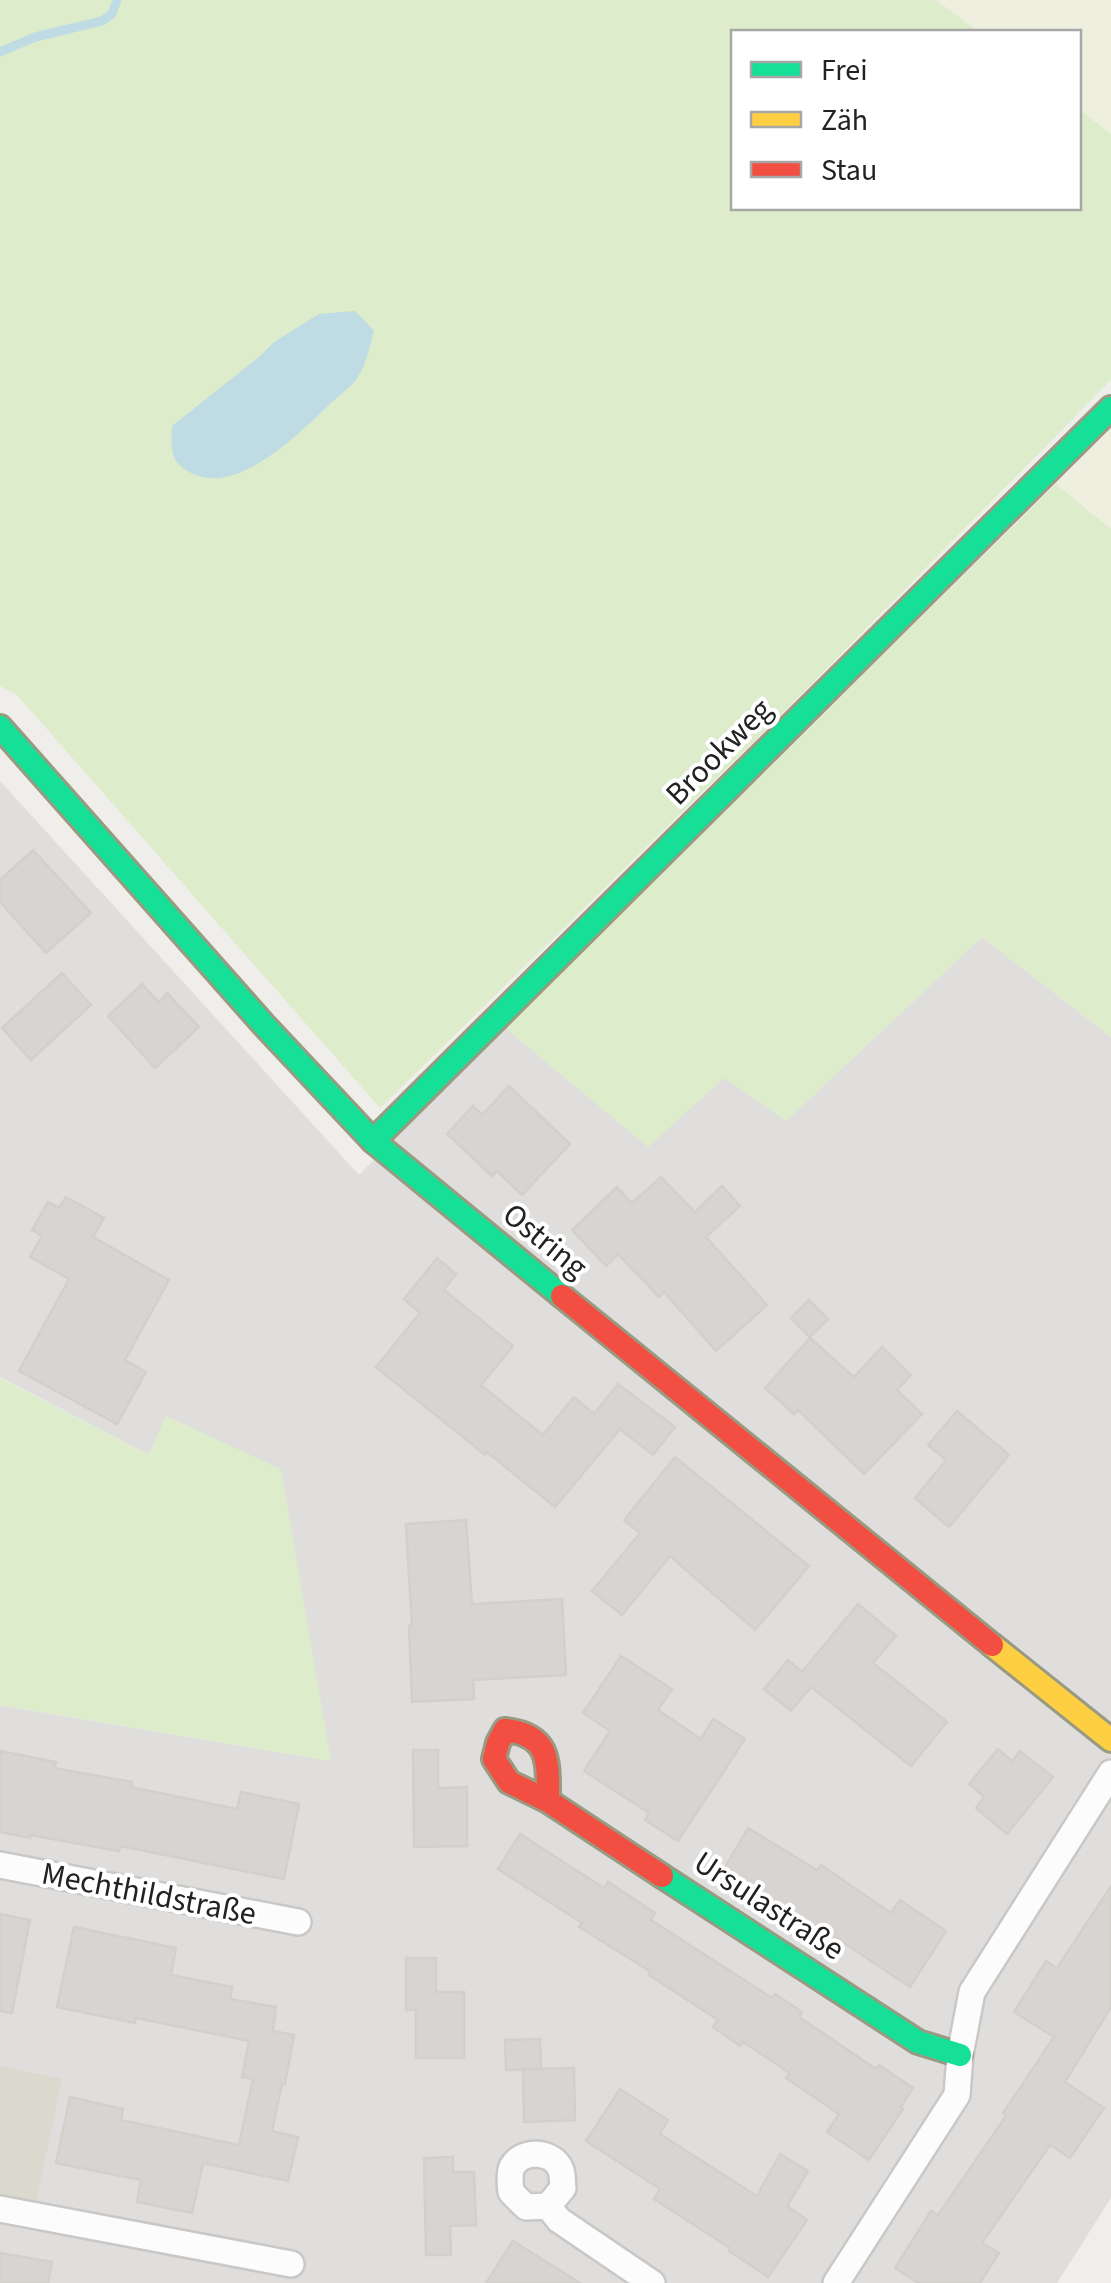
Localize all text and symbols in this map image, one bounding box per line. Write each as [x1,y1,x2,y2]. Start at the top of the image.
legend [731,30,1081,210]
text: Frei [821,49,868,92]
text: Zäh [821,99,868,142]
text: Stau [821,149,877,192]
street label: Brookweg [655,688,783,816]
street label: Ostring [493,1192,597,1290]
street label: Ursulastraße [685,1840,853,1972]
street label: Mechthildstraße [38,1851,260,1937]

